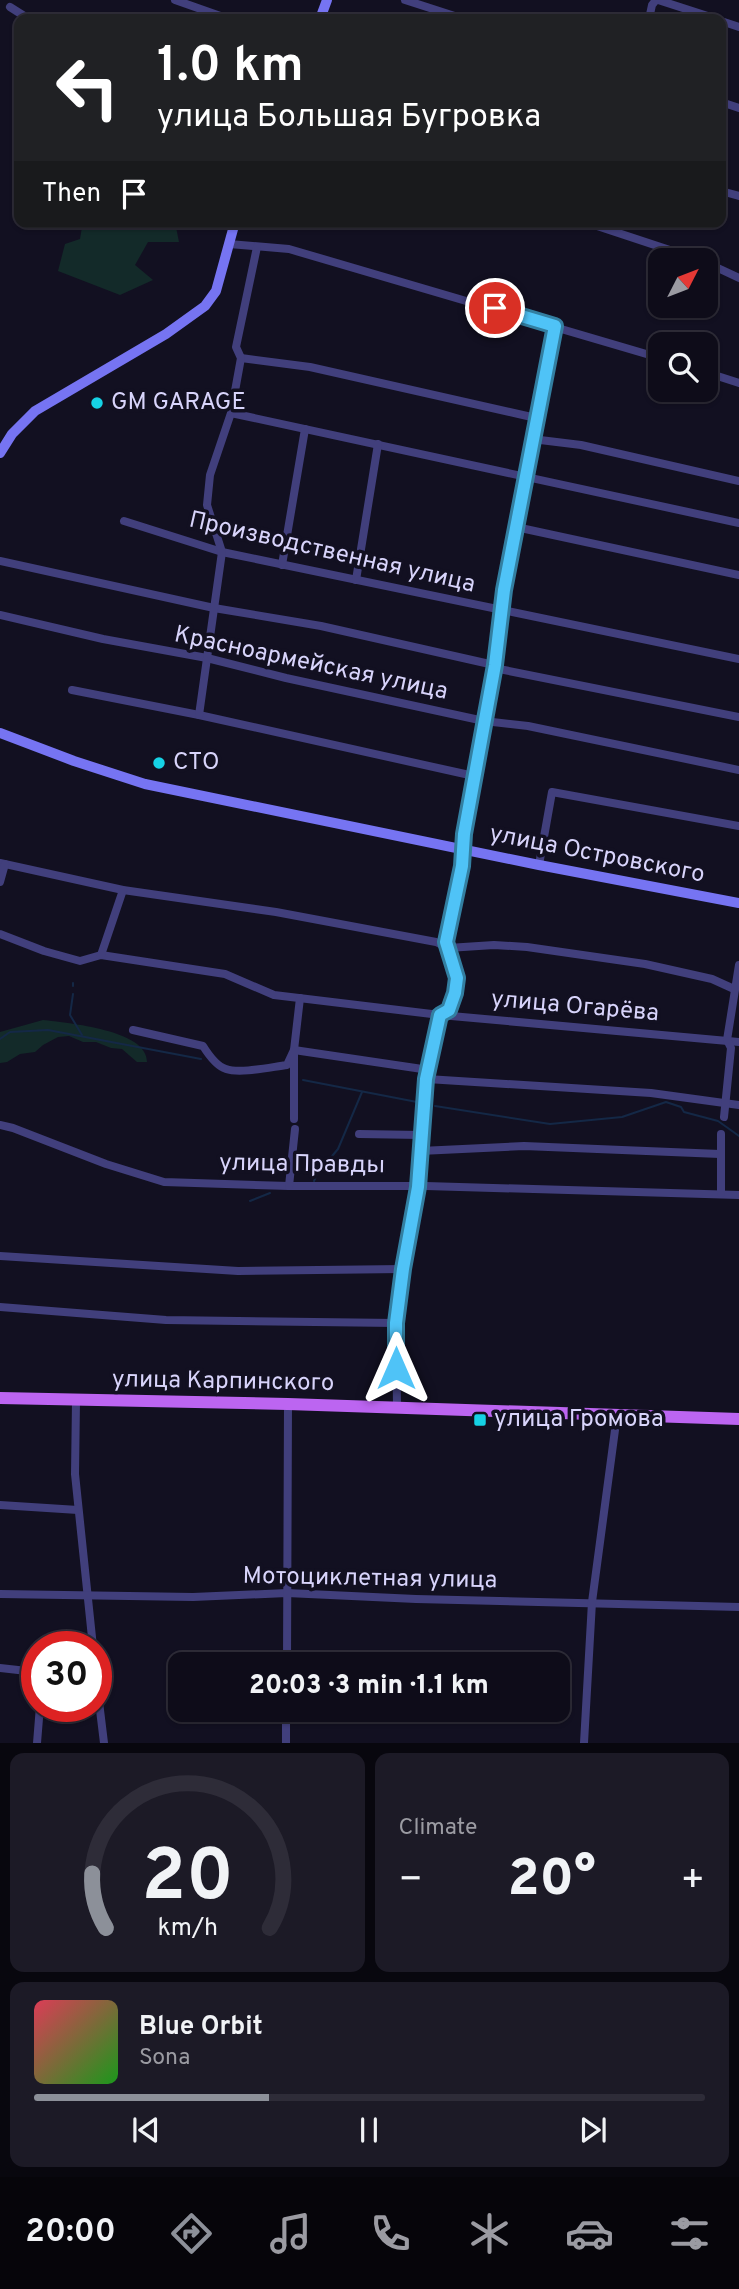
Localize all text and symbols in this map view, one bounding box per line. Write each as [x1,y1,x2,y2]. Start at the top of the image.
text: 1.0 km [157,37,304,99]
icon: left [42,42,133,133]
text: улица Большая Бугровка [157,98,541,138]
icon: arrive [115,175,153,213]
text: Then [42,178,101,211]
north arrow [648,248,718,318]
map controls [648,248,718,402]
pin [465,278,525,338]
icon: arrive [476,289,514,327]
button: search [648,332,718,402]
place label: GM GARAGE [111,388,246,418]
marker: GM GARAGE [89,395,105,411]
street label: Производственная улица [186,505,478,601]
street label: Красноармейская улица [171,620,451,708]
place label: СТО [173,748,220,778]
marker: СТО [151,755,167,771]
street label: улица Островского [487,819,707,891]
street label: улица Огарёва [490,985,660,1029]
street label: улица Правды [219,1149,385,1181]
position arrow [359,1331,433,1405]
street label: улица Карпинского [112,1365,334,1399]
place label: улица Громова [494,1405,664,1435]
marker: улица Громова [472,1412,488,1428]
street label: Мотоциклетная улица [242,1562,498,1596]
speed limit sign: 30 [21,1631,112,1722]
text: 20:03 · 3 min · 1.1 km [249,1670,489,1703]
text: Climate [399,1814,477,1843]
text: 20 [141,1835,233,1927]
text: 20° [508,1848,596,1914]
text: − [399,1857,423,1906]
text: + [680,1857,705,1906]
text: km/h [157,1913,218,1945]
text: Blue Orbit [139,2011,263,2044]
text: Sona [139,2044,190,2073]
icon: previous [127,2111,165,2149]
icon: pause [350,2111,388,2149]
icon: next [574,2111,612,2149]
icon: directions [167,2209,216,2258]
icon: music [266,2209,315,2258]
icon: phone [366,2209,415,2258]
icon: climate [465,2209,514,2258]
icon: car [565,2209,614,2258]
icon: filters [665,2209,714,2258]
text: 20:00 [25,2213,116,2253]

